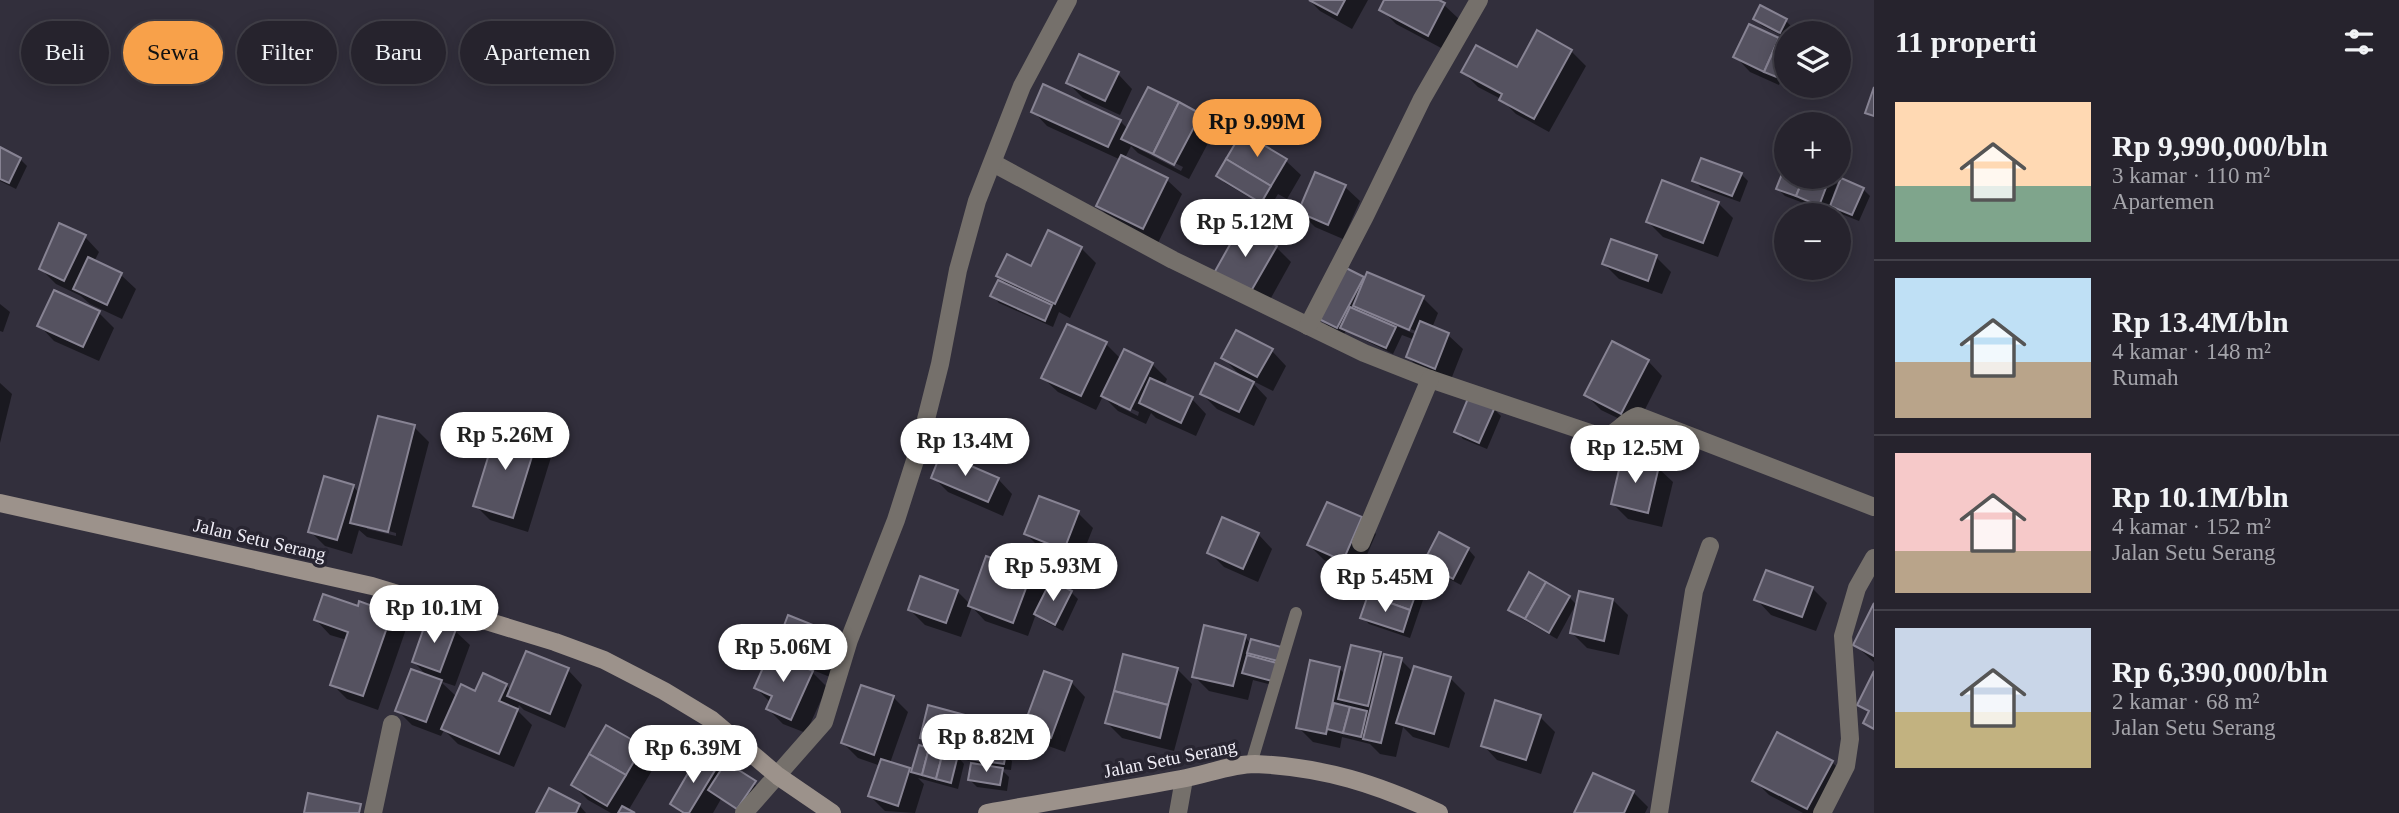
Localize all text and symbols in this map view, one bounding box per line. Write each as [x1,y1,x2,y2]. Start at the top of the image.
chip: Beli [21,21,109,84]
chip: Sewa [123,21,223,84]
chip: Filter [237,21,337,84]
chip: Baru [351,21,446,84]
chip: Apartemen [460,21,614,84]
map controls [1774,21,1851,280]
button: layers [1774,21,1851,98]
icon: filters [2340,23,2378,61]
text: 11 properti [1895,25,2037,58]
pin: Rp 9.99M [1185,100,1329,159]
text: Rp 9.99M [1208,109,1306,134]
button: + [1774,112,1851,189]
text: Rp 9,990,000/bln [2112,129,2328,162]
icon: home [1951,130,2035,214]
text: 3 kamar · 110 m² [2112,163,2270,188]
text: Apartemen [2112,189,2214,214]
pin: Rp 5.12M [1173,200,1317,259]
button: − [1774,203,1851,280]
text: Rp 5.12M [1196,209,1294,234]
text: Rp 13.4M/bln [2112,305,2289,338]
icon: home [1951,306,2035,390]
text: 4 kamar · 148 m² [2112,339,2271,364]
text: Rumah [2112,365,2178,390]
pin: Rp 5.26M [433,412,577,472]
pin: Rp 13.4M [893,419,1037,478]
text: Rp 5.26M [456,422,554,447]
pin: Rp 12.5M [1563,426,1707,485]
text: Rp 13.4M [916,428,1014,453]
text: Rp 12.5M [1586,435,1684,460]
text: Rp 10.1M/bln [2112,480,2289,513]
icon: home [1951,481,2035,565]
street label: Jalan Setu Serang [192,514,329,565]
text: 4 kamar · 152 m² [2112,514,2271,539]
text: Jalan Setu Serang [2112,540,2276,565]
pin: Rp 5.93M [981,544,1125,603]
text: Rp 5.93M [1004,553,1102,578]
pin: Rp 5.45M [1313,554,1457,614]
text: Rp 5.45M [1336,564,1434,589]
pin: Rp 10.1M [362,586,506,645]
text: Rp 10.1M [385,595,483,620]
pin: Rp 5.06M [711,624,855,684]
text: Rp 5.06M [734,634,832,659]
text: Rp 6,390,000/bln [2112,655,2328,688]
icon: home [1951,656,2035,740]
text: 2 kamar · 68 m² [2112,689,2259,714]
pin: Rp 8.82M [914,714,1058,774]
text: Jalan Setu Serang [2112,715,2276,740]
text: Rp 8.82M [937,724,1035,749]
pin: Rp 6.39M [621,726,765,785]
text: Rp 6.39M [644,735,742,760]
street label: Jalan Setu Serang [1102,735,1239,782]

